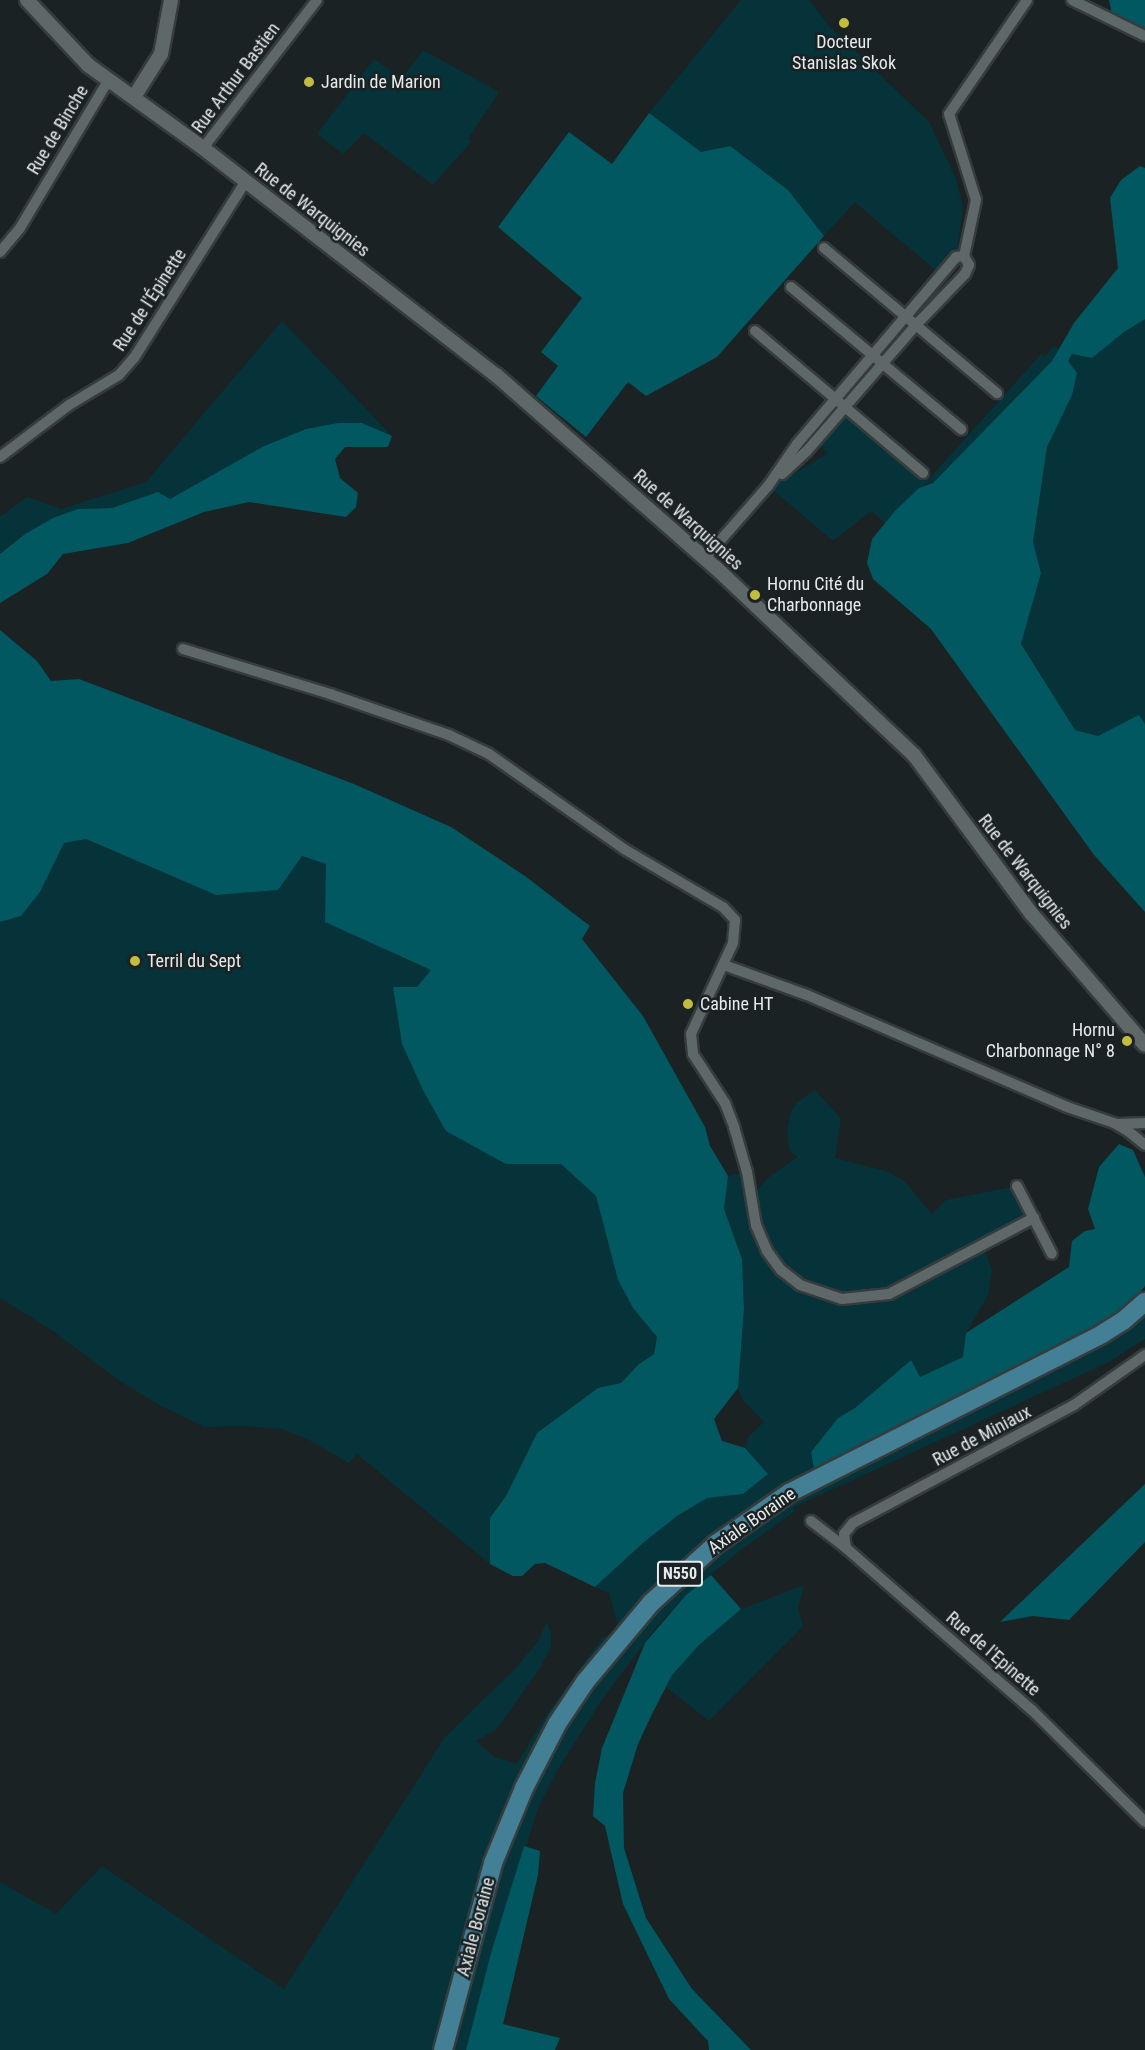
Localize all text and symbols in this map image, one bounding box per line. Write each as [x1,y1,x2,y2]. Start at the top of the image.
marker: Docteur Stanislas Skok [837,16,851,30]
street label: Rue Arthur Bastien [187,18,285,138]
place label: Docteur Stanislas Skok [792,32,896,74]
place label: Jardin de Marion [321,71,441,93]
marker: Jardin de Marion [302,75,316,89]
street label: Rue de Binche [23,81,93,179]
street label: Rue de Warquignies [250,158,374,262]
street label: Rue de l'Épinette [109,245,191,355]
street label: Rue de Warquignies [629,465,747,575]
place label: Hornu Cité du Charbonnage [767,574,864,616]
marker: Hornu Cité du Charbonnage [748,588,762,602]
street label: Rue de Warquignies [973,810,1077,934]
place label: Terril du Sept [147,950,241,972]
marker: Terril du Sept [128,954,142,968]
place label: Cabine HT [700,993,773,1015]
marker: Cabine HT [681,997,695,1011]
place label: Hornu Charbonnage N° 8 [986,1020,1115,1062]
marker: Hornu Charbonnage N° 8 [1120,1034,1134,1048]
street label: Rue de Miniaux [929,1401,1035,1471]
street label: Axiale Boraine [704,1483,800,1559]
road number: N550 [656,1561,704,1587]
street label: Rue de l'Epinette [941,1607,1045,1701]
street label: Axiale Boraine [452,1875,500,1979]

